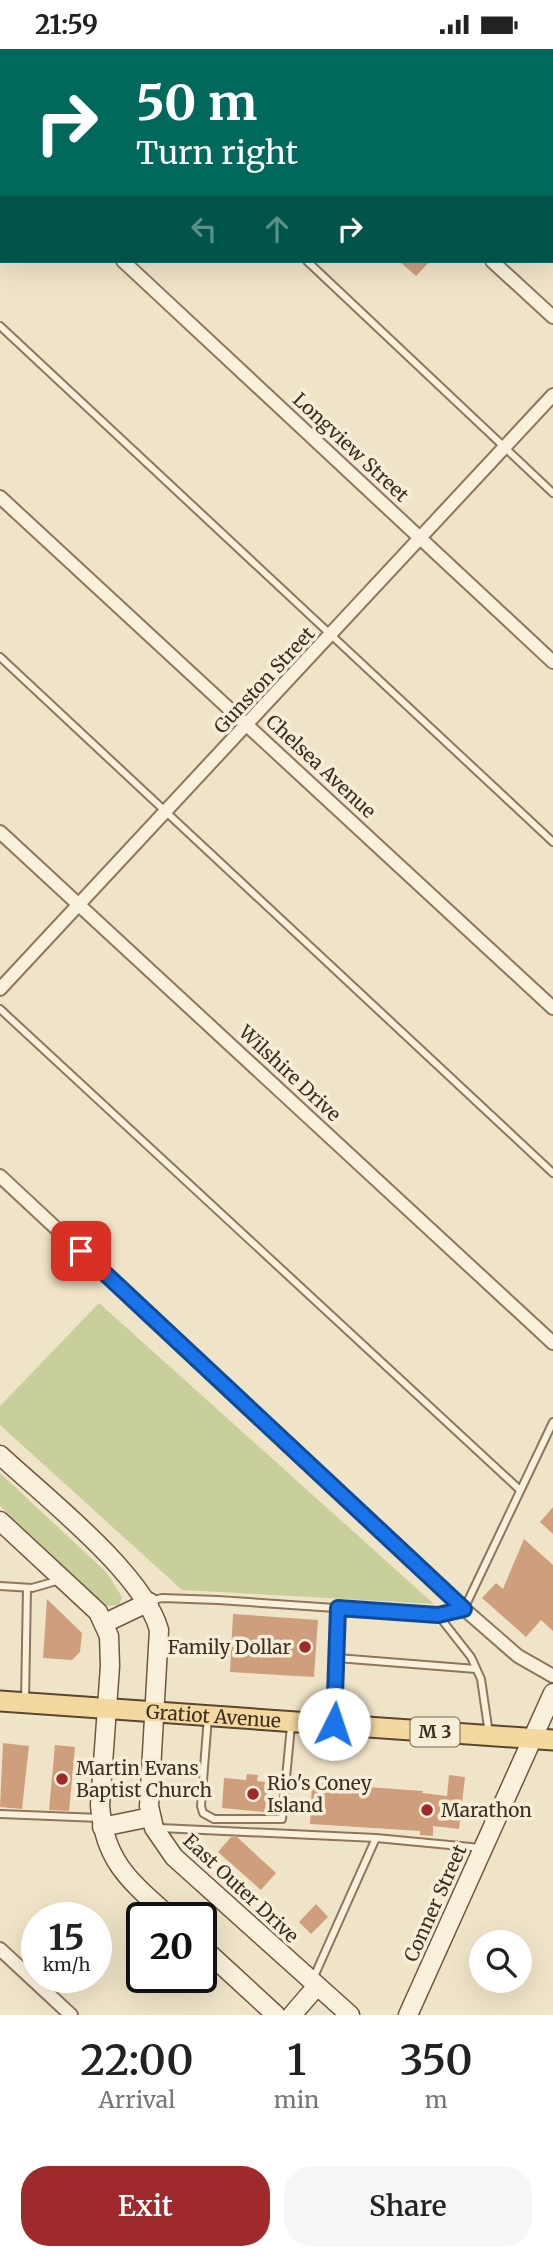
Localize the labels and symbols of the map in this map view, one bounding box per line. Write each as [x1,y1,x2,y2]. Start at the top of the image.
street label: Longview Street [288,387,414,507]
street label: Gunston Street [208,621,320,738]
street label: Chelsea Avenue [261,709,381,823]
street label: Wilshire Drive [233,1019,346,1126]
pin [51,1221,111,1281]
place label: Family Dollar [168,1635,291,1659]
marker: Family Dollar [297,1639,313,1655]
position arrow [297,1687,371,1761]
street label: Gratiot Avenue [145,1699,282,1733]
road number: M 3 [410,1717,460,1747]
place label: Martin Evans Baptist Church [76,1756,212,1802]
marker: Martin Evans Baptist Church [54,1771,70,1787]
place label: Rio's Coney Island [267,1771,372,1817]
marker: Rio's Coney Island [245,1786,261,1802]
place label: Marathon [441,1798,532,1822]
marker: Marathon [419,1802,435,1818]
street label: East Outer Drive [178,1828,304,1948]
street label: Conner Street [398,1840,472,1965]
speed limit sign: 20 [126,1902,217,1993]

